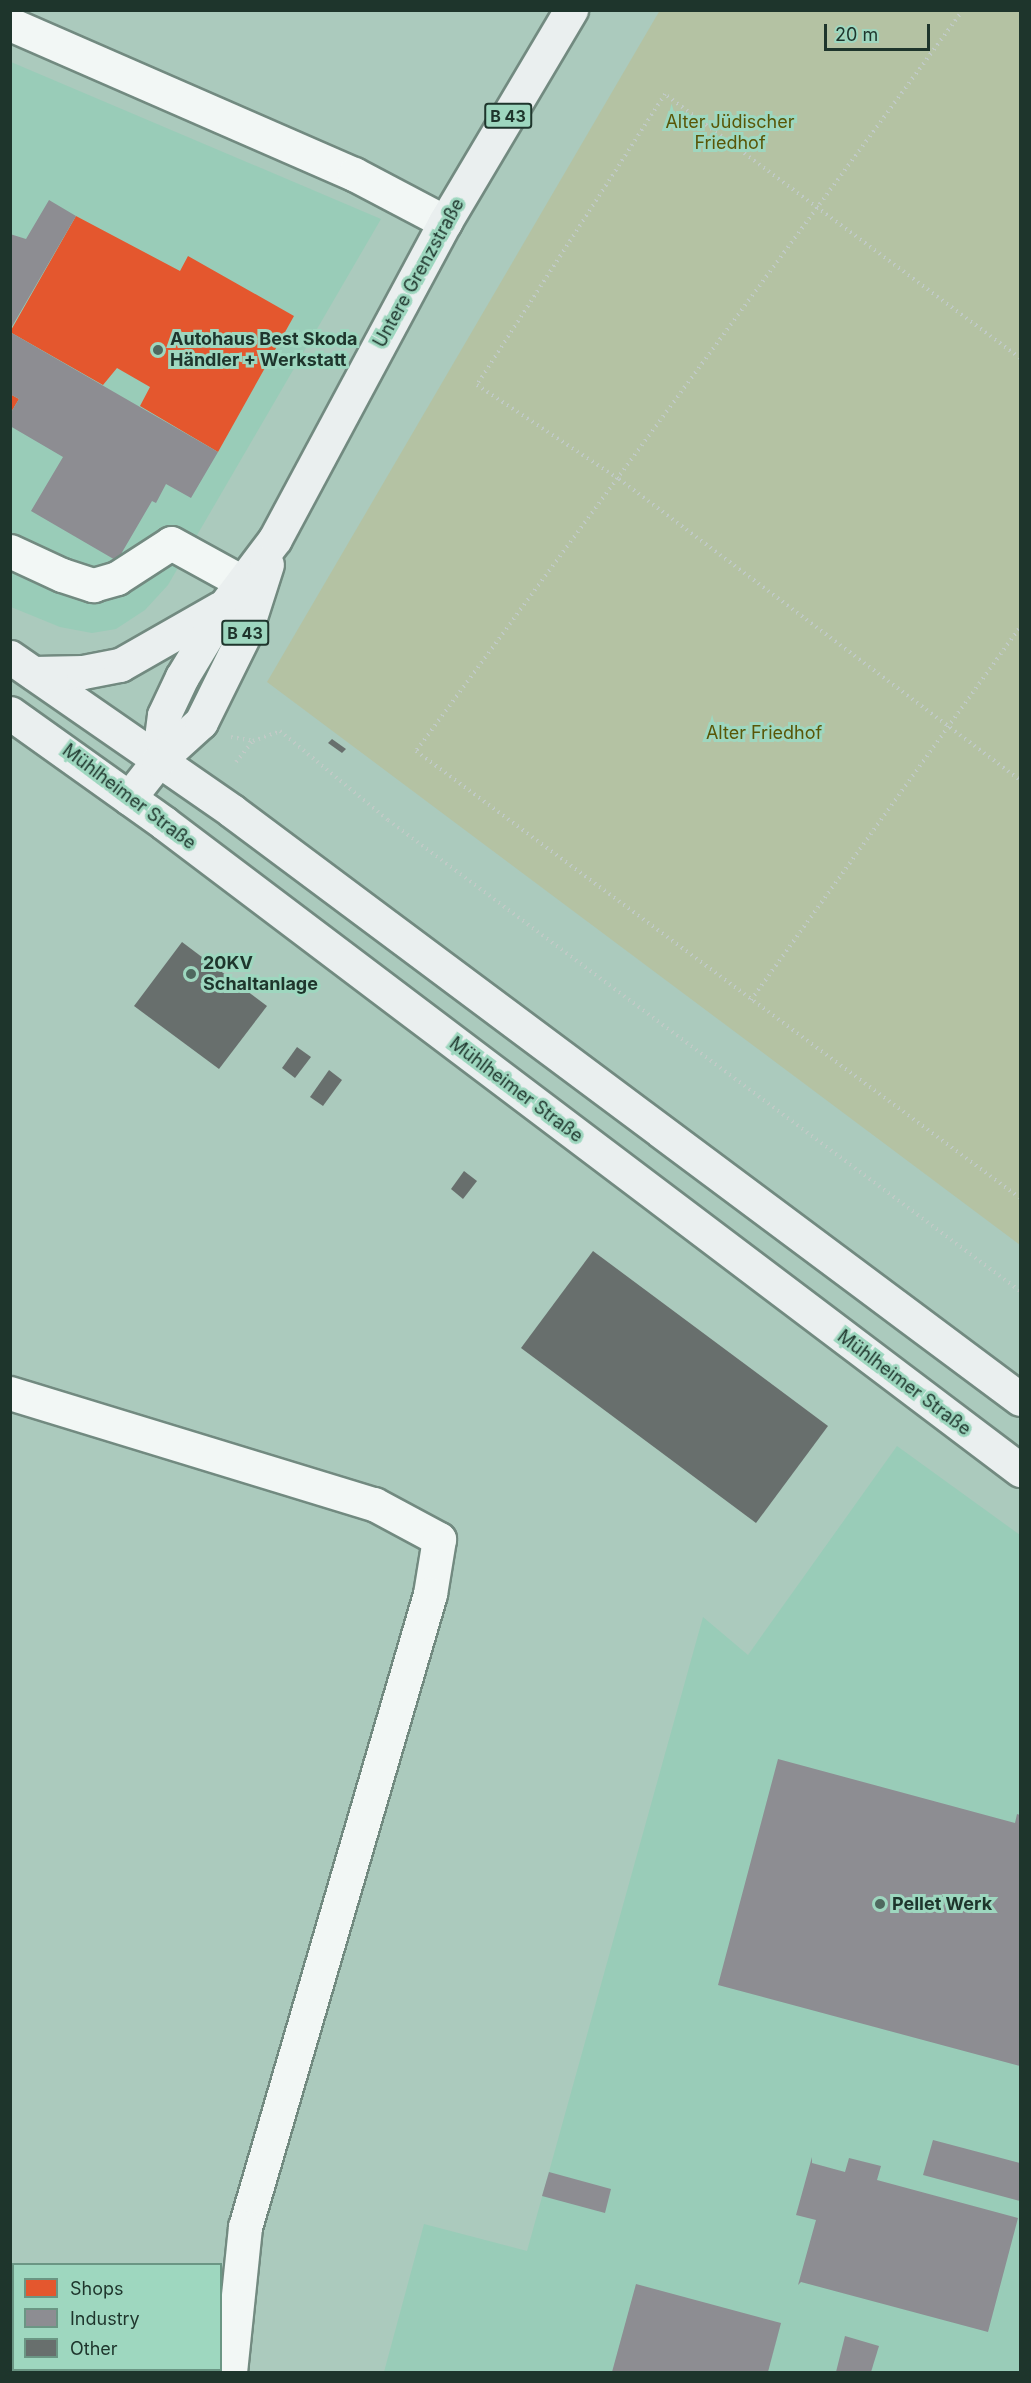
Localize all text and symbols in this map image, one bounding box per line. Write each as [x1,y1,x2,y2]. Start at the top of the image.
scale bar [827,12,934,50]
text: 20 m [835,24,878,45]
road number: B 43 [484,103,532,129]
park label: Alter Jüdischer Friedhof [665,112,795,154]
street label: Untere Grenzstraße [369,195,469,351]
place label: Autohaus Best Skoda Händler + Werkstatt [170,329,358,372]
marker: Autohaus Best Skoda Händler + Werkstatt [151,343,165,357]
road number: B 43 [221,620,269,646]
park label: Alter Friedhof [706,722,822,744]
street label: Mühlheimer Straße [58,740,200,854]
place label: 20KV Schaltanlage [203,953,318,996]
marker: 20KV Schaltanlage [184,967,198,981]
street label: Mühlheimer Straße [445,1033,587,1147]
street label: Mühlheimer Straße [833,1326,975,1440]
place label: Pellet Werk [892,1893,992,1915]
marker: Pellet Werk [873,1897,887,1911]
legend [12,2263,222,2371]
text: Shops [70,2278,124,2299]
text: Industry [70,2308,140,2329]
text: Other [70,2338,118,2359]

